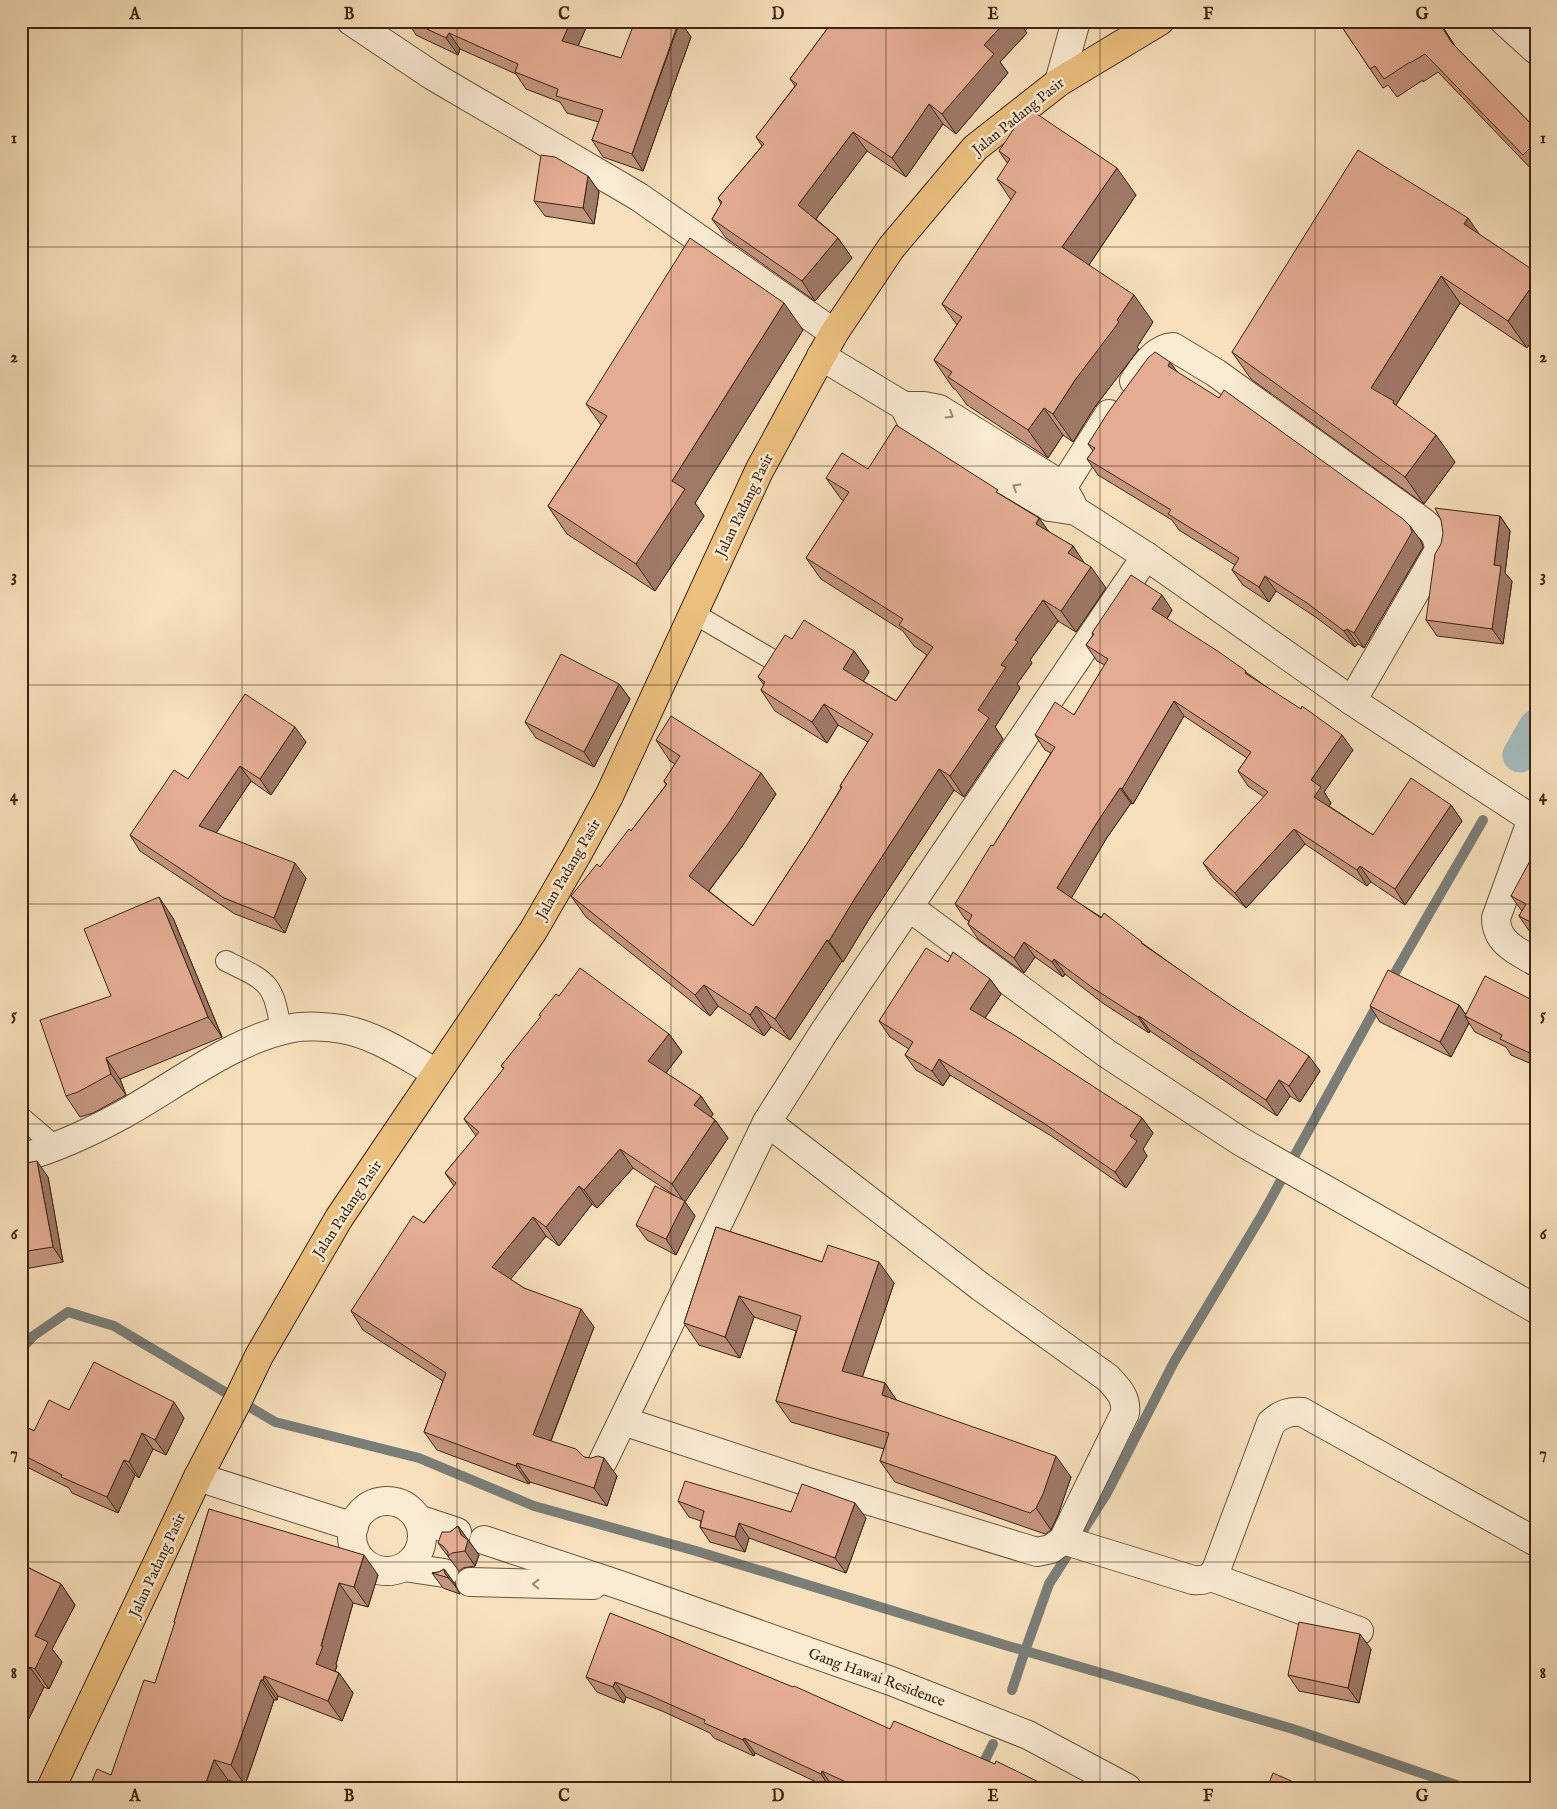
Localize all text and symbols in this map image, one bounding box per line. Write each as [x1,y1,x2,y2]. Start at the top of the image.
text: A [129,5,142,25]
text: B [344,5,355,25]
text: C [558,5,570,25]
text: D [772,5,785,25]
text: E [987,5,999,25]
text: F [1203,5,1214,25]
text: G [1416,5,1429,25]
street label: Jalan Padang Pasir [967,73,1069,161]
text: 1 [11,129,17,149]
text: 1 [1540,129,1546,149]
text: 2 [10,348,18,368]
text: 2 [1539,348,1547,368]
one-way arrow [945,409,954,419]
street label: Jalan Padang Pasir [710,450,778,562]
one-way arrow [1013,484,1022,494]
text: 3 [11,567,17,587]
text: 3 [1540,567,1546,587]
text: 4 [10,787,19,807]
text: 4 [1539,787,1548,807]
street label: Jalan Padang Pasir [531,815,605,925]
text: 5 [11,1006,17,1026]
text: 5 [1540,1006,1546,1026]
street label: Jalan Padang Pasir [308,1156,386,1263]
text: 6 [11,1225,19,1245]
text: 6 [1540,1225,1548,1245]
text: 7 [10,1444,18,1464]
text: 7 [1539,1444,1547,1464]
street label: Jalan Padang Pasir [124,1510,190,1622]
one-way arrow [532,1578,540,1589]
street label: Gang Hawai Residence [806,1644,948,1711]
text: 8 [11,1664,17,1684]
text: 8 [1540,1664,1546,1684]
text: A [129,1787,142,1807]
text: B [344,1787,355,1807]
text: C [558,1787,570,1807]
text: D [772,1787,785,1807]
text: E [987,1787,999,1807]
text: F [1203,1787,1214,1807]
text: G [1416,1787,1429,1807]

